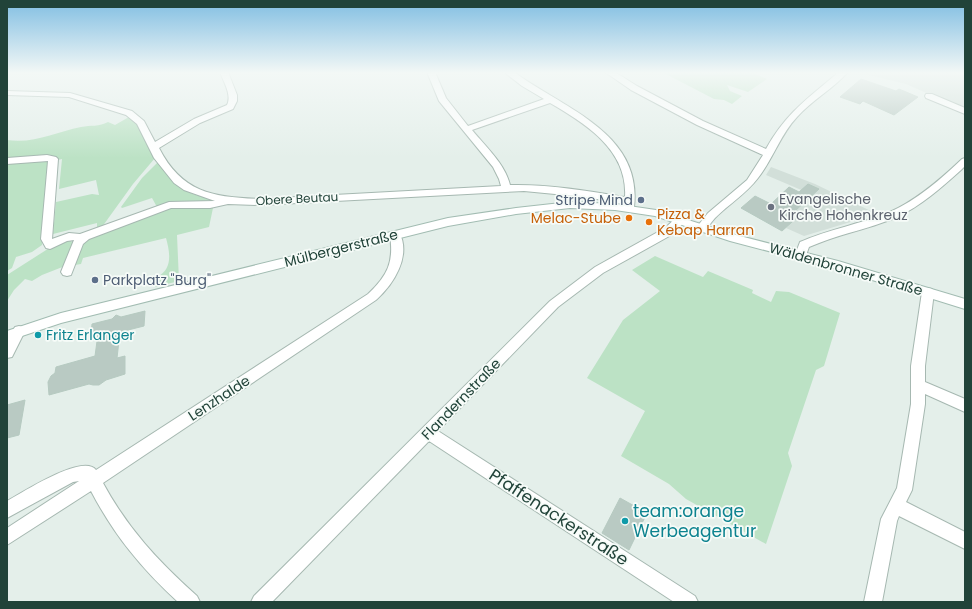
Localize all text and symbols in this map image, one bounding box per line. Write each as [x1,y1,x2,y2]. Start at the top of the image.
street label: Obere Beutau [255,188,339,209]
place label: Evangelische Kirche Hohenkreuz [779,189,908,225]
place label: Stripe Mind [555,190,633,210]
marker: Stripe Mind [636,195,646,205]
marker: Evangelische Kirche Hohenkreuz [766,202,776,212]
place label: Pizza & Kebap Harran [657,204,754,240]
place label: Melac-Stube [531,208,621,228]
marker: Melac-Stube [624,213,634,223]
marker: Pizza & Kebap Harran [644,217,654,227]
street label: Mülbergerstraße [282,224,400,272]
street label: Wäldenbronner Straße [767,237,926,301]
place label: Parkplatz "Burg" [103,270,211,290]
marker: Parkplatz "Burg" [90,275,100,285]
place label: Fritz Erlanger [46,325,135,345]
marker: Fritz Erlanger [33,330,43,340]
street label: Flandernstraße [417,354,505,444]
street label: Lenzhalde [184,370,254,425]
street label: Pfaffenackerstraße [485,463,633,571]
place label: team:orange Werbeagentur [633,499,756,543]
marker: team:orange Werbeagentur [620,516,630,526]

